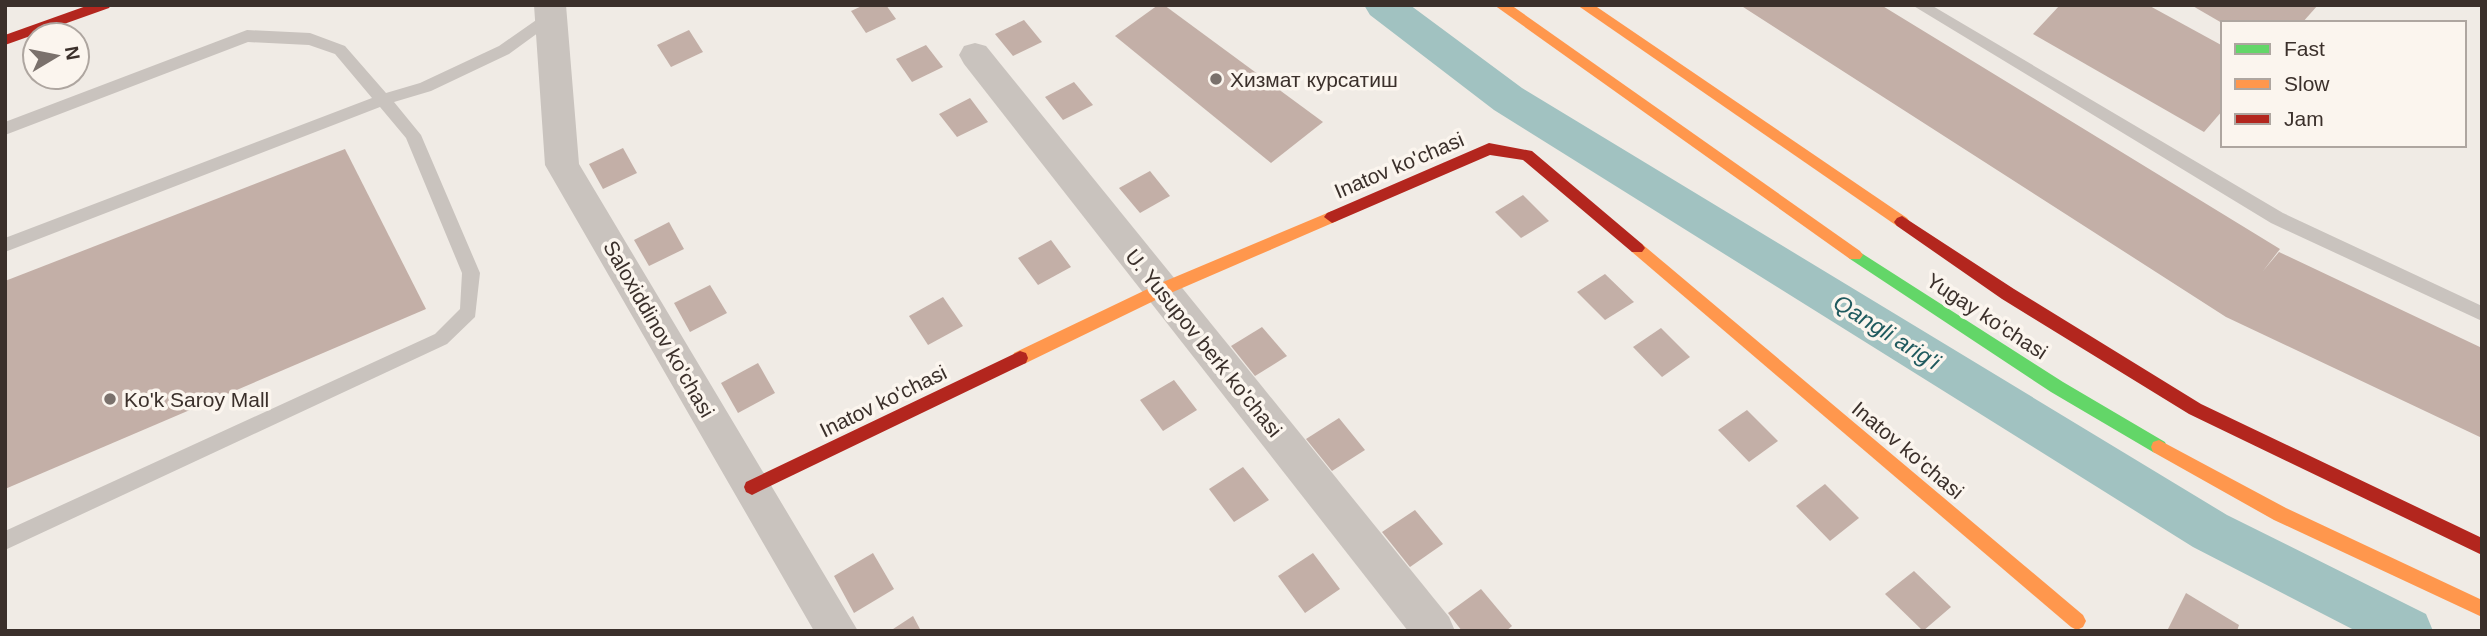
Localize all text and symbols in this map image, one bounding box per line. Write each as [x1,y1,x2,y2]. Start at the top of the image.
north arrow [21,21,91,91]
legend [2221,21,2466,147]
text: Fast [2284,37,2325,60]
text: N [61,45,84,62]
place label: Хизмат курсатиш [1230,68,1398,91]
marker: Хизмат курсатиш [1208,71,1224,87]
text: Slow [2284,72,2330,95]
text: Jam [2284,107,2324,130]
street label: Inatov ko'chasi [1331,127,1467,203]
street label: Saloxiddinov ko'chasi [599,237,719,421]
street label: U. Yusupov berk ko'chasi [1121,245,1287,441]
street label: Yugay ko'chasi [1922,268,2052,364]
water label: Qangli arig'i [1829,289,1946,375]
street label: Inatov ko'chasi [816,360,950,442]
place label: Ko'k Saroy Mall [124,388,269,411]
marker: Ko'k Saroy Mall [102,391,118,407]
street label: Inatov ko'chasi [1848,397,1968,503]

